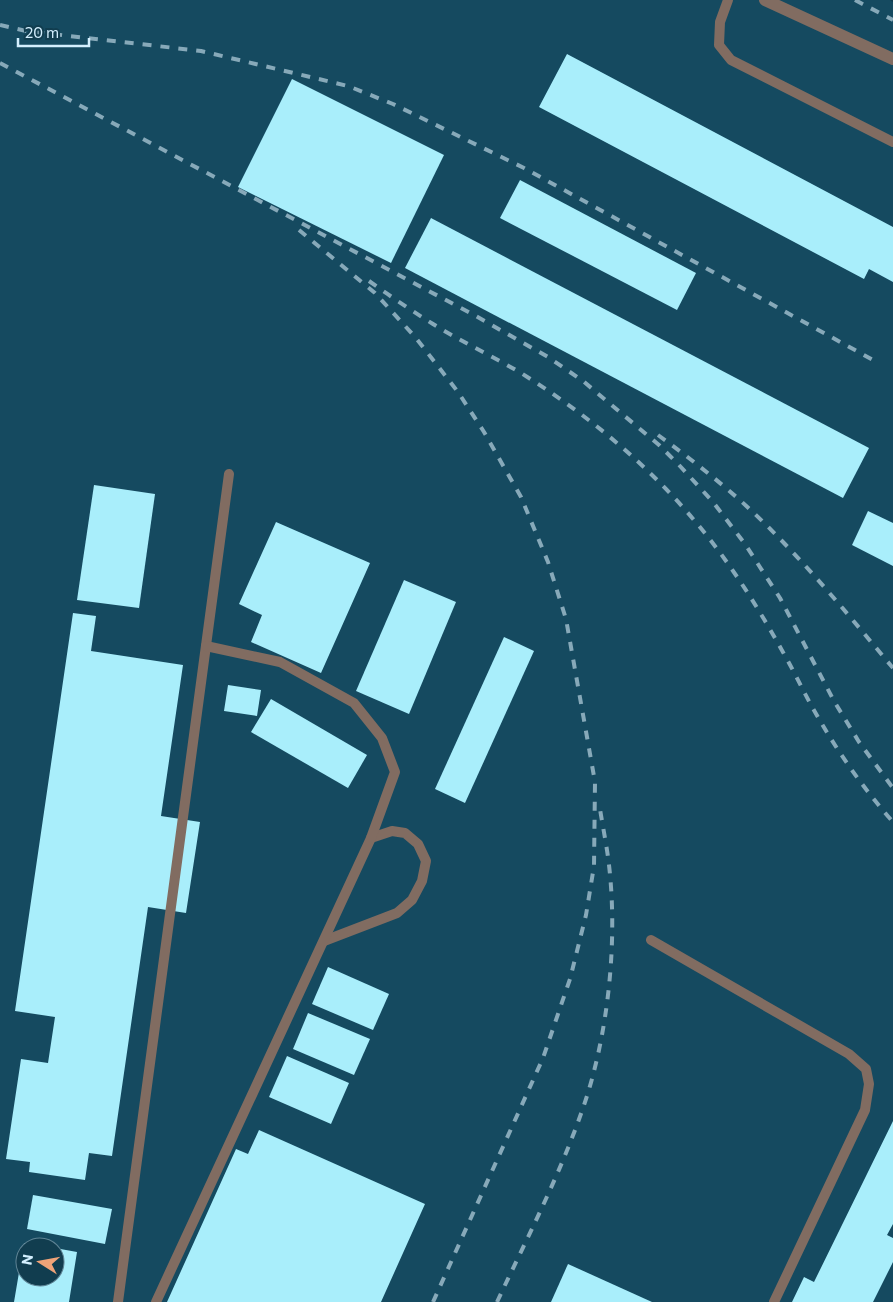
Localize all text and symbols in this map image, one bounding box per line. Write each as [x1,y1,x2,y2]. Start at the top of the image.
scale bar [18,15,89,47]
text: 20 m [25,23,59,41]
north arrow [15,1237,65,1287]
text: N [17,1253,36,1266]

